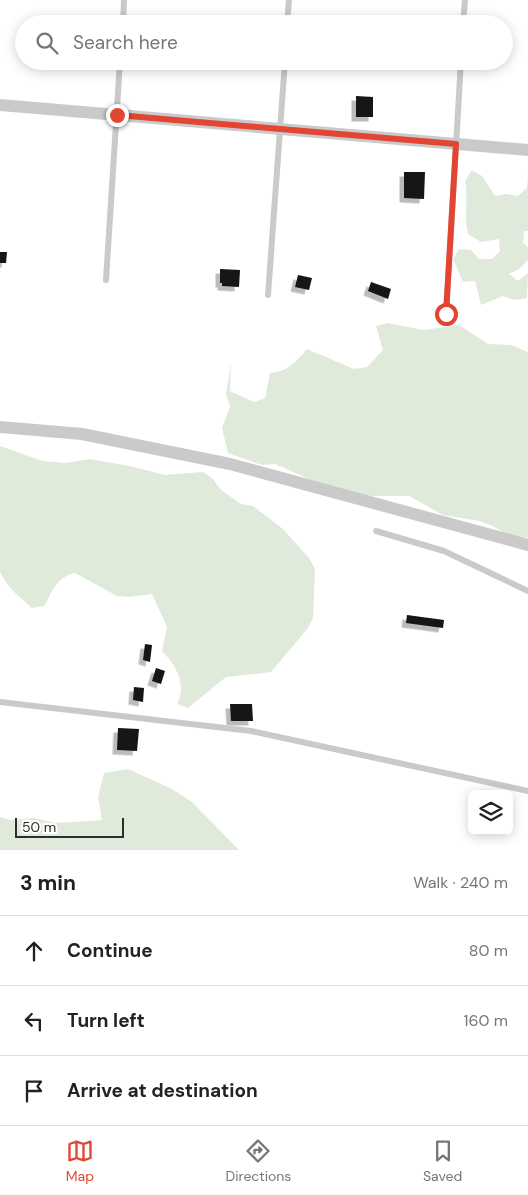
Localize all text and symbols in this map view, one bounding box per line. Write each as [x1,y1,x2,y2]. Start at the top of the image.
search box [15,15,513,70]
icon: search [33,29,61,57]
text: Search here [73,30,178,55]
route end [106,104,129,127]
route start [435,303,458,326]
map controls [468,790,513,835]
button: layers [468,790,513,835]
scale bar [15,815,124,838]
text: 50 m [22,818,56,836]
text: 3 min [20,869,76,897]
text: Walk · 240 m [413,872,508,893]
icon: ahead [20,937,48,965]
text: Continue [67,938,153,963]
text: 80 m [469,940,508,961]
icon: left [20,1007,48,1035]
text: Turn left [67,1008,145,1033]
text: 160 m [464,1010,508,1031]
icon: arrive [20,1077,48,1105]
text: Arrive at destination [67,1078,258,1103]
tab: Map [66,1137,94,1185]
tab: Directions [226,1137,291,1185]
tab: Saved [423,1137,462,1185]

